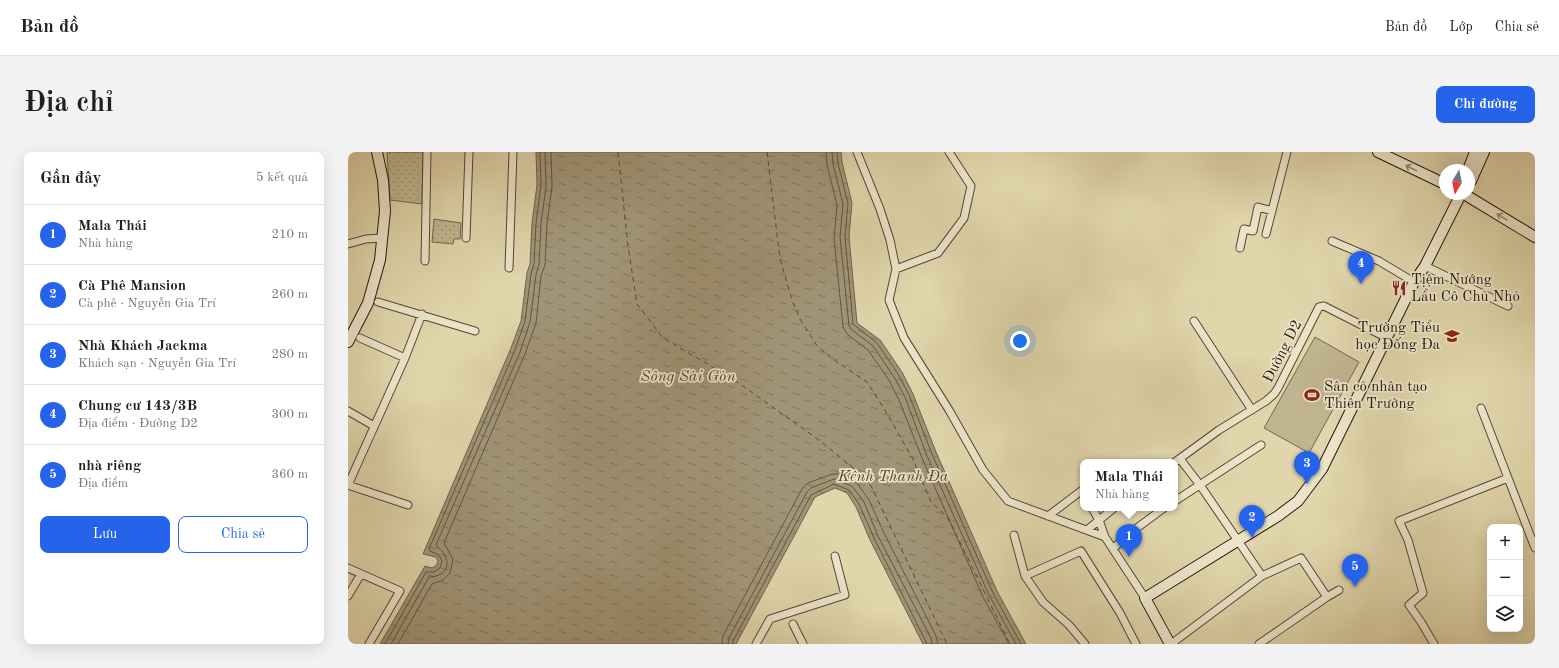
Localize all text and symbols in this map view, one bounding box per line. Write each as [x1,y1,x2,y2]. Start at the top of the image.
text: Bản đồ [20,18,79,37]
text: Bản đồ [1385,20,1427,34]
text: Lớp [1449,20,1473,34]
text: Chia sẻ [1495,20,1539,34]
button: Chỉ đường [1436,86,1535,123]
text: Địa chỉ [24,90,113,118]
one-way arrow [1406,164,1418,171]
north arrow [1439,164,1475,200]
text: Gần đây [40,170,101,187]
text: 5 kết quả [256,171,308,184]
one-way arrow [1497,213,1508,221]
text: Mala Thái [78,219,147,234]
text: 1 [49,228,57,241]
text: 210 m [271,228,308,241]
text: Nhà hàng [78,237,133,250]
pin: 4 [1348,251,1374,284]
place label: Tịệm Nướng Lẩu Cô Chủ Nhỏ [1411,273,1520,305]
text: Cà Phê Mansion [78,279,186,294]
restaurant icon: Tịệm Nướng Lẩu Cô Chủ Nhỏ [1390,279,1408,297]
text: 2 [49,288,57,301]
text: 260 m [271,288,308,301]
text: Cà phê · Nguyễn Gia Trí [78,297,216,310]
street label: Đường D2 [1261,318,1305,385]
place label: Trường Tiểu học Đống Đa [1355,319,1441,353]
school or university icon: Trường Tiểu học Đống Đa [1443,327,1461,345]
your location [1010,331,1030,351]
text: Nhà Khách Jackma [78,339,208,354]
text: 3 [49,348,57,361]
text: 280 m [271,348,308,361]
text: Khách sạn · Nguyễn Gia Trí [78,357,236,370]
water label: Sông Sài Gòn [640,369,736,385]
place label: Sân cỏ nhân tạo Thiên Trường [1324,380,1427,412]
sports icon: Sân cỏ nhân tạo Thiên Trường [1303,386,1321,404]
text: Chung cư 143/3B [78,399,197,414]
text: 4 [49,408,57,421]
text: 300 m [271,408,308,421]
text: Địa điểm · Đường D2 [78,417,198,430]
pin: 3 [1294,451,1320,484]
text: nhà riêng [78,459,141,474]
popup [1080,459,1178,511]
text: 5 [49,468,57,481]
text: 360 m [271,468,308,481]
water label: Kênh Thanh Đa [837,469,949,485]
text: Mala Thái [1095,470,1163,485]
text: Địa điểm [78,477,128,490]
text: Nhà hàng [1095,488,1149,501]
pin: 2 [1239,505,1265,538]
button: Lưu [40,516,170,553]
button: Chia sẻ [178,516,308,553]
pin: 1 [1116,524,1142,557]
map controls [1487,524,1523,632]
button: + [1487,524,1523,560]
pin: 5 [1342,554,1368,587]
button: − [1487,560,1523,596]
button: layers [1487,596,1523,632]

